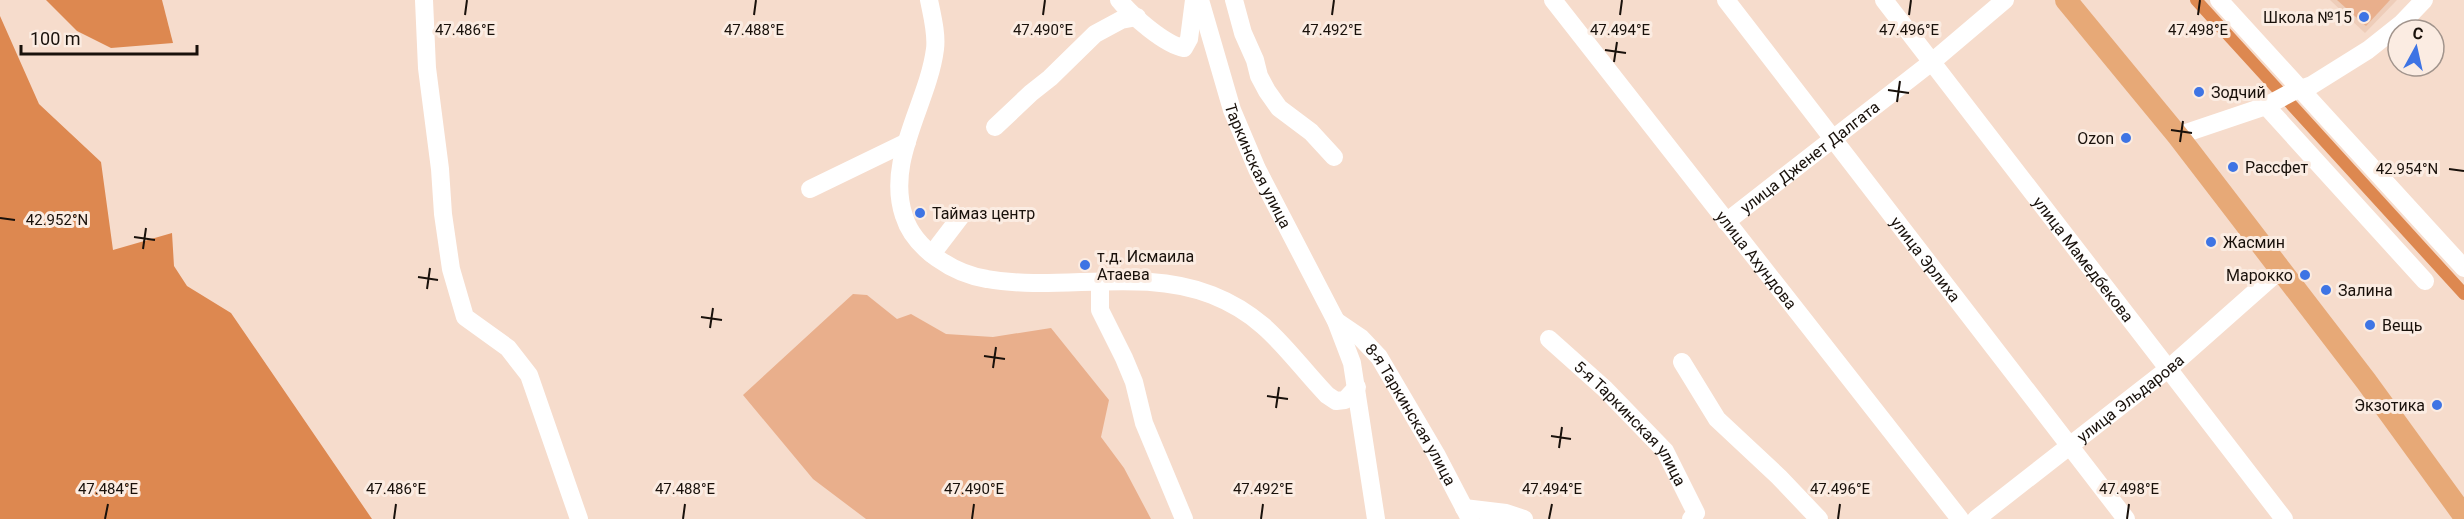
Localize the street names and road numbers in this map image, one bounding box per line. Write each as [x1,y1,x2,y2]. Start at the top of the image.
street label: улица Дженет Далгата [1736,97,1883,217]
street label: Таркинская улица [1221,101,1296,231]
street label: улица Мамедбекова [2029,192,2138,326]
street label: улица Ахундова [1712,207,1801,313]
street label: улица Эрлиха [1887,213,1964,305]
street label: 8-я Таркинская улица [1362,339,1460,488]
street label: улица Эльдарова [2073,350,2188,446]
street label: 5-я Таркинская улица [1570,357,1690,489]

